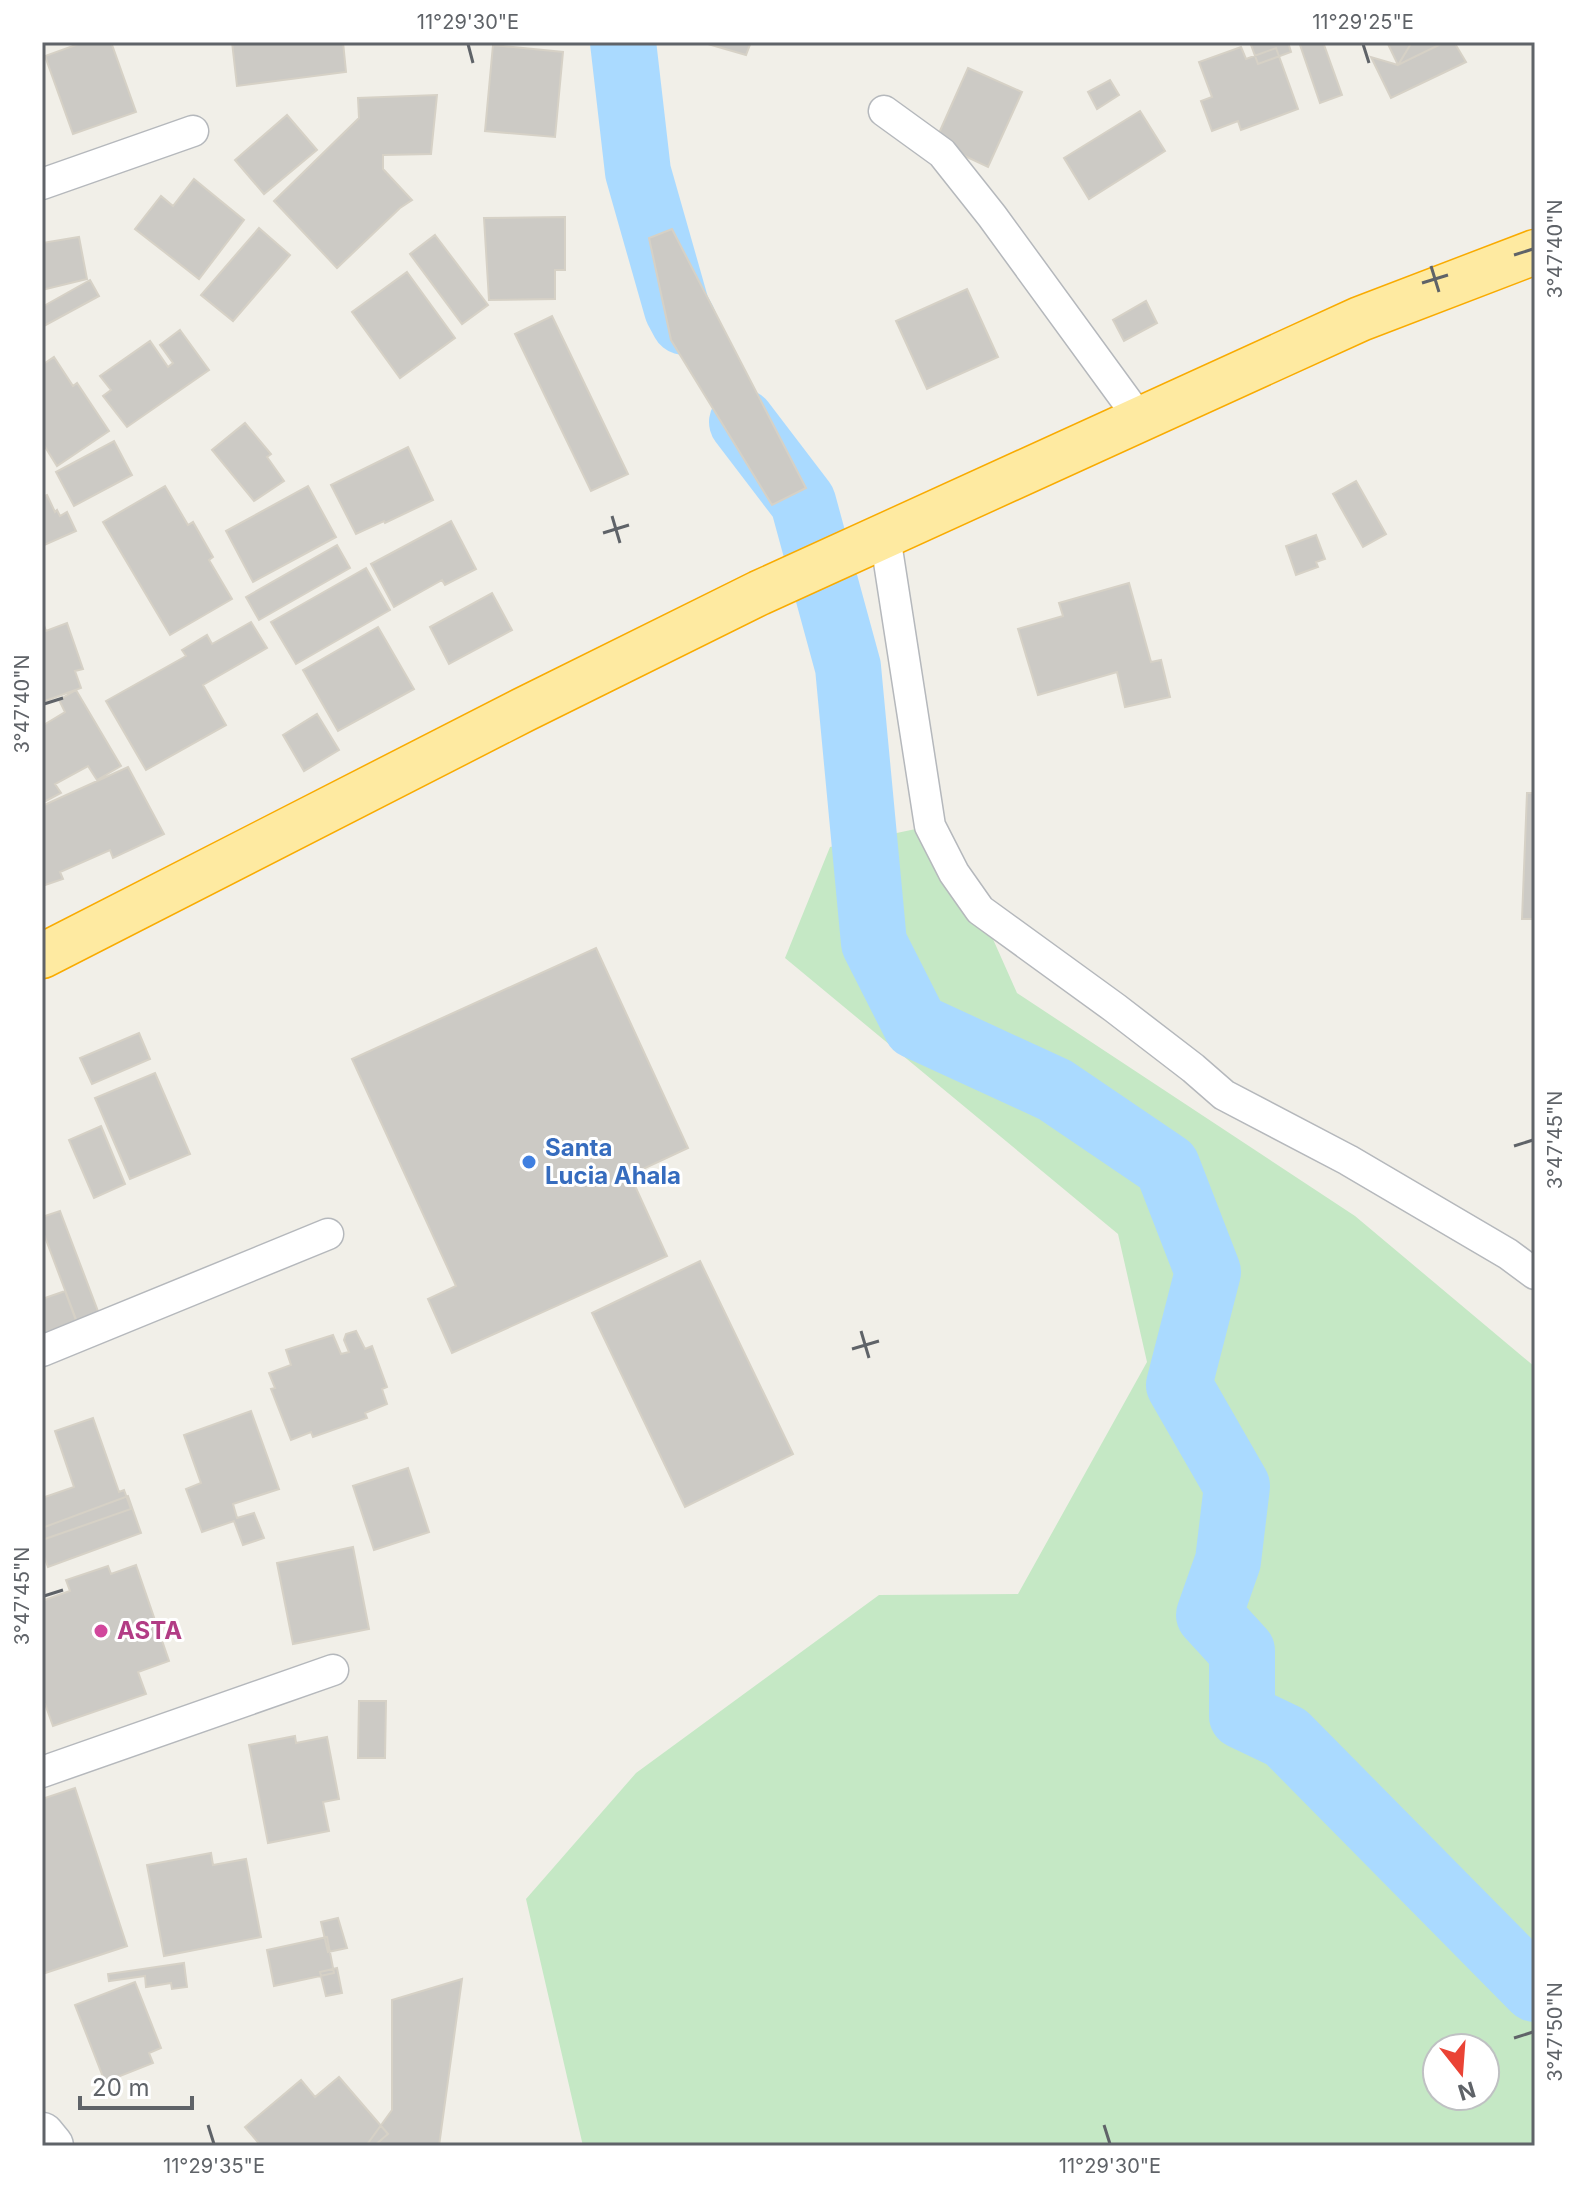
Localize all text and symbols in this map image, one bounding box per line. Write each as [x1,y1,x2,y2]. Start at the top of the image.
text: 11°29'30"E [417,10,519,34]
text: 11°29'25"E [1312,10,1414,34]
text: 3°47'40"N [1543,199,1567,299]
text: 3°47'40"N [10,654,34,754]
text: 3°47'45"N [1543,1091,1567,1189]
place label: Santa Lucia Ahala [545,1133,681,1190]
marker: Santa Lucia Ahala [520,1153,538,1171]
text: 3°47'45"N [10,1547,34,1645]
place label: ASTA [117,1616,182,1645]
marker: ASTA [92,1622,110,1640]
text: 3°47'50"N [1543,1982,1567,2082]
north arrow [1421,2032,1501,2112]
scale bar [80,2060,192,2110]
text: 20 m [92,2073,150,2102]
text: N [1455,2076,1479,2106]
text: 11°29'35"E [163,2154,265,2178]
text: 11°29'30"E [1059,2154,1161,2178]

